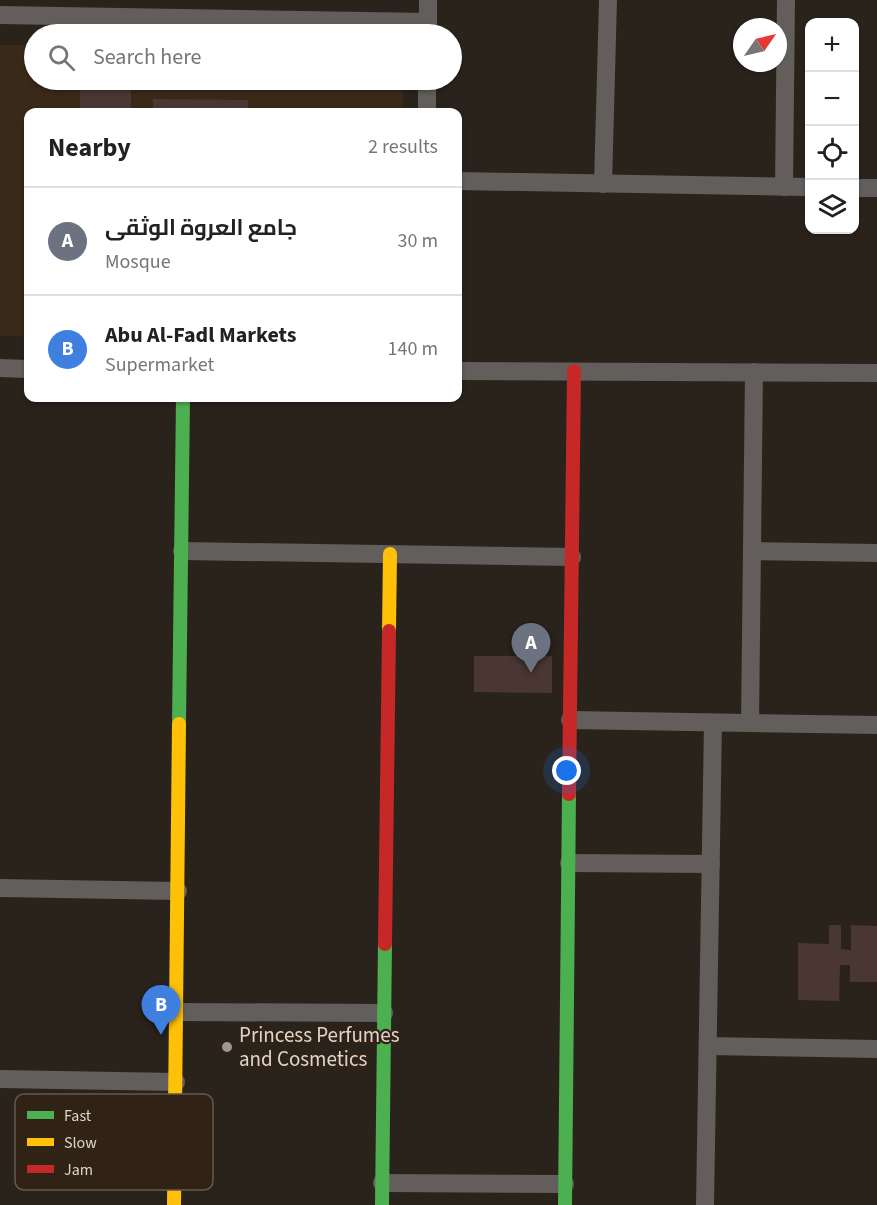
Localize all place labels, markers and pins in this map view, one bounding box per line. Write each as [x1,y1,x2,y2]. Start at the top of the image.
pin: A [512,624,550,673]
pin: B [142,986,180,1035]
place label: Princess Perfumes and Cosmetics [239,1020,400,1074]
marker: Princess Perfumes and Cosmetics [220,1040,234,1054]

